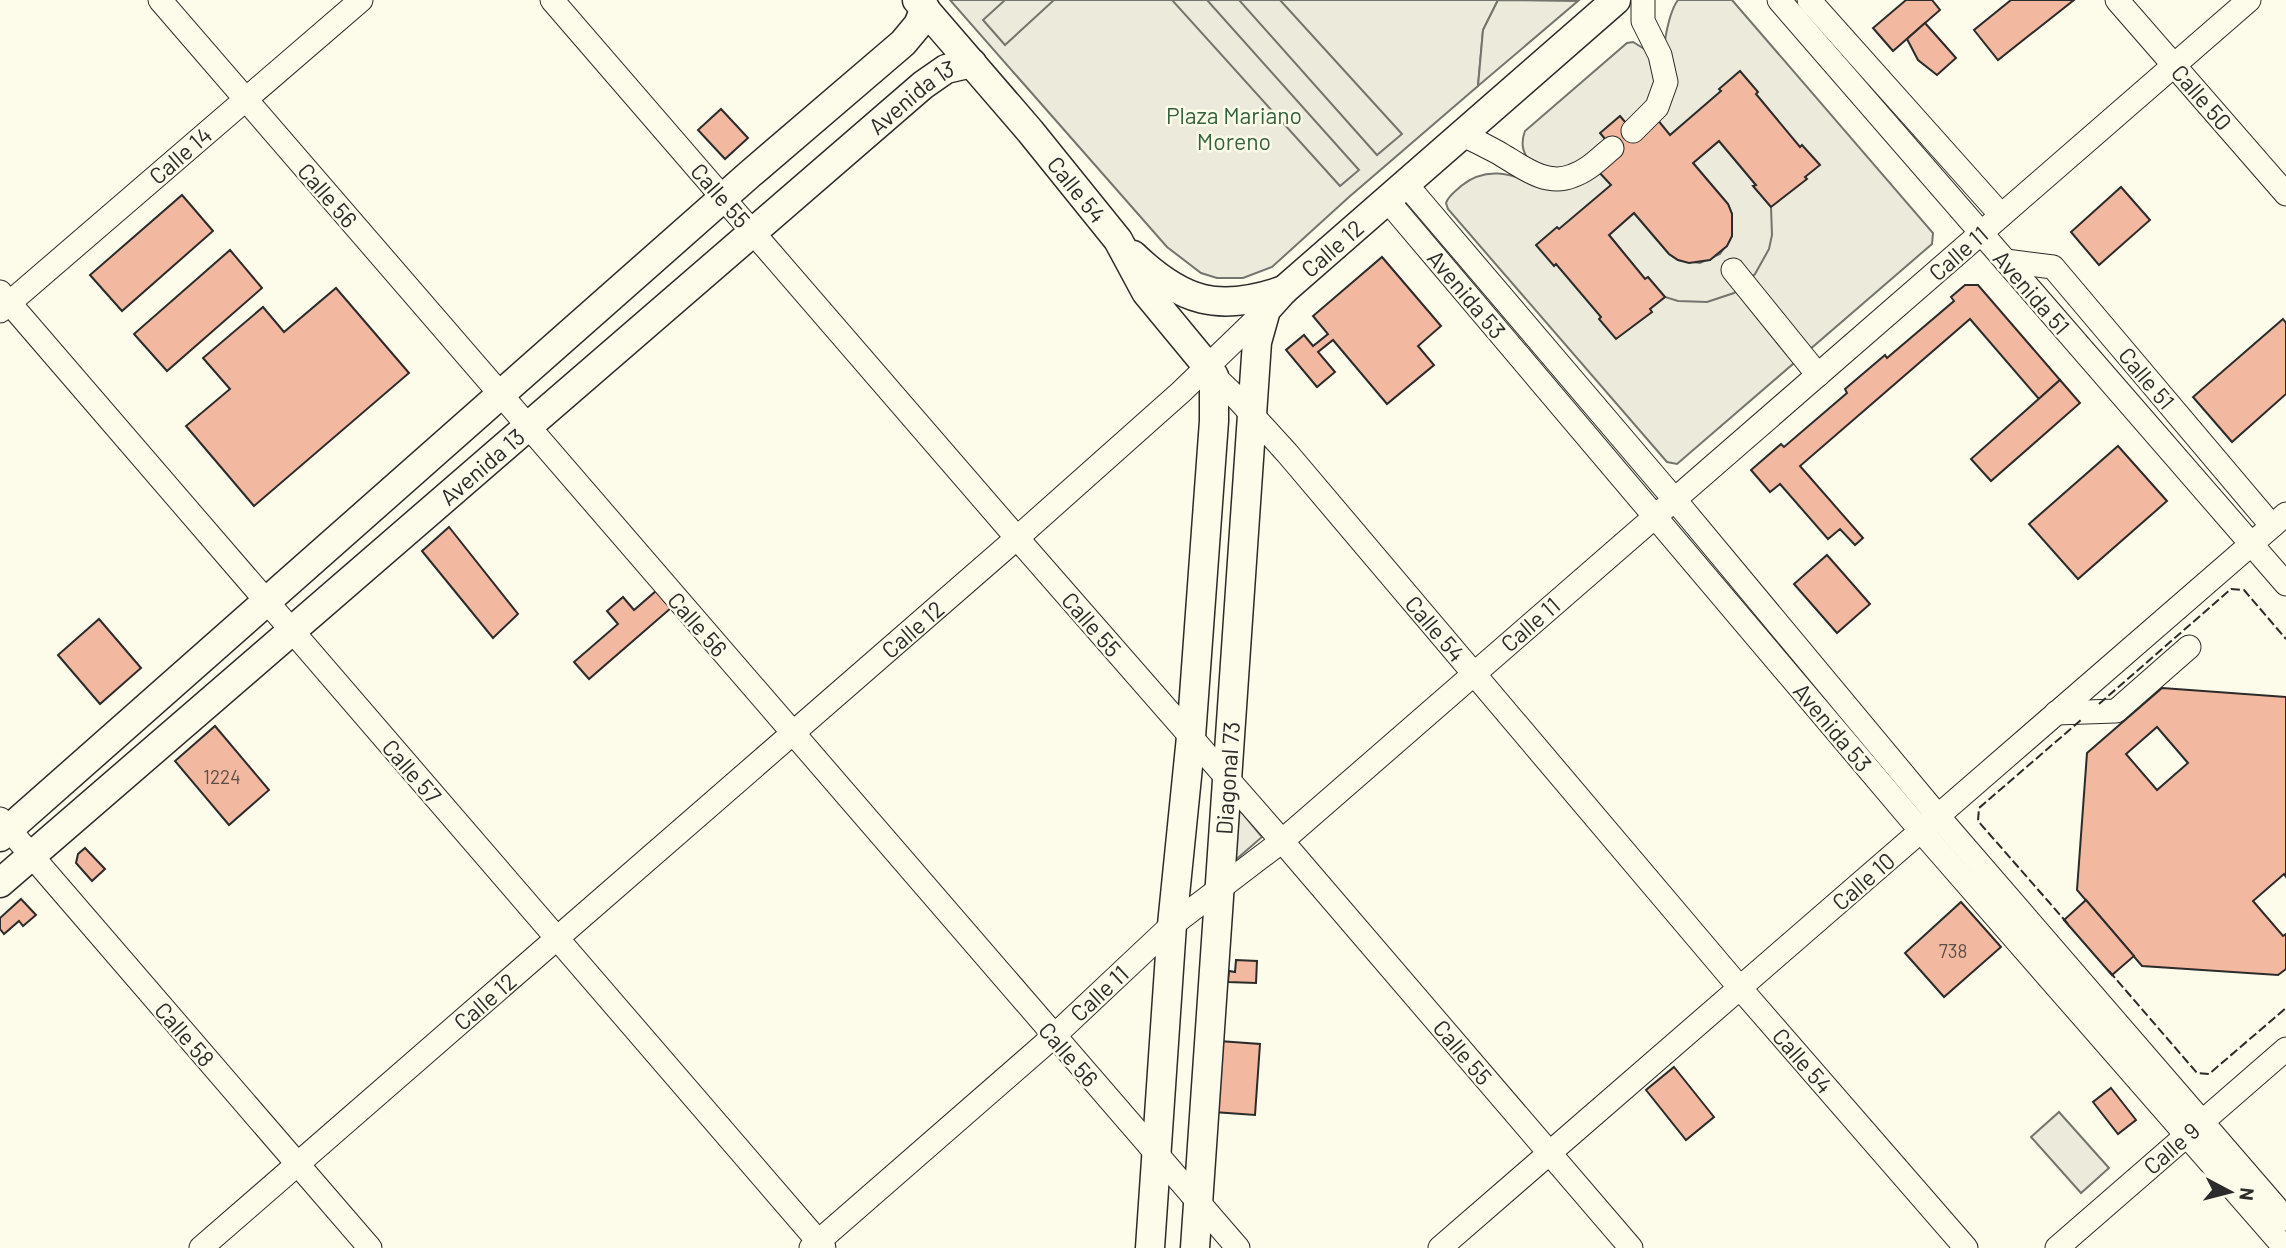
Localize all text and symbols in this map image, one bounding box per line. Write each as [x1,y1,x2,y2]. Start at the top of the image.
street label: Avenida 13 [863,54,956,140]
street label: Calle 50 [2166,58,2238,136]
park label: Plaza Mariano Moreno [1166,101,1302,155]
street label: Calle 14 [143,120,217,190]
street label: Calle 54 [1042,150,1112,228]
street label: Calle 56 [292,157,364,233]
street label: Calle 55 [685,157,757,233]
street label: Calle 12 [1295,213,1369,283]
street label: Calle 11 [1923,220,1993,286]
street label: Avenida 53 [1422,244,1512,344]
street label: Avenida 51 [1988,244,2076,340]
street label: Calle 51 [2113,341,2181,415]
street label: Avenida 13 [434,422,530,511]
street label: Calle 56 [662,586,734,662]
street label: Calle 55 [1056,586,1128,662]
street label: Calle 54 [1400,590,1471,667]
street label: Calle 11 [1495,591,1565,657]
street label: Calle 12 [876,594,949,664]
street label: Avenida 53 [1788,677,1878,777]
street label: Diagonal 73 [1209,721,1245,836]
street label: Calle 57 [377,733,447,809]
house number: 1224 [203,765,241,788]
street label: Calle 10 [1826,846,1900,916]
house number: 738 [1939,939,1967,962]
street label: Calle 11 [1064,959,1134,1027]
street label: Calle 12 [448,967,522,1036]
street label: Calle 58 [149,996,221,1072]
street label: Calle 55 [1428,1014,1498,1090]
street label: Calle 56 [1033,1016,1105,1092]
street label: Calle 54 [1767,1022,1839,1099]
street label: Calle 9 [2137,1116,2205,1180]
north arrow [2195,1157,2265,1227]
text: N [2235,1186,2260,1202]

